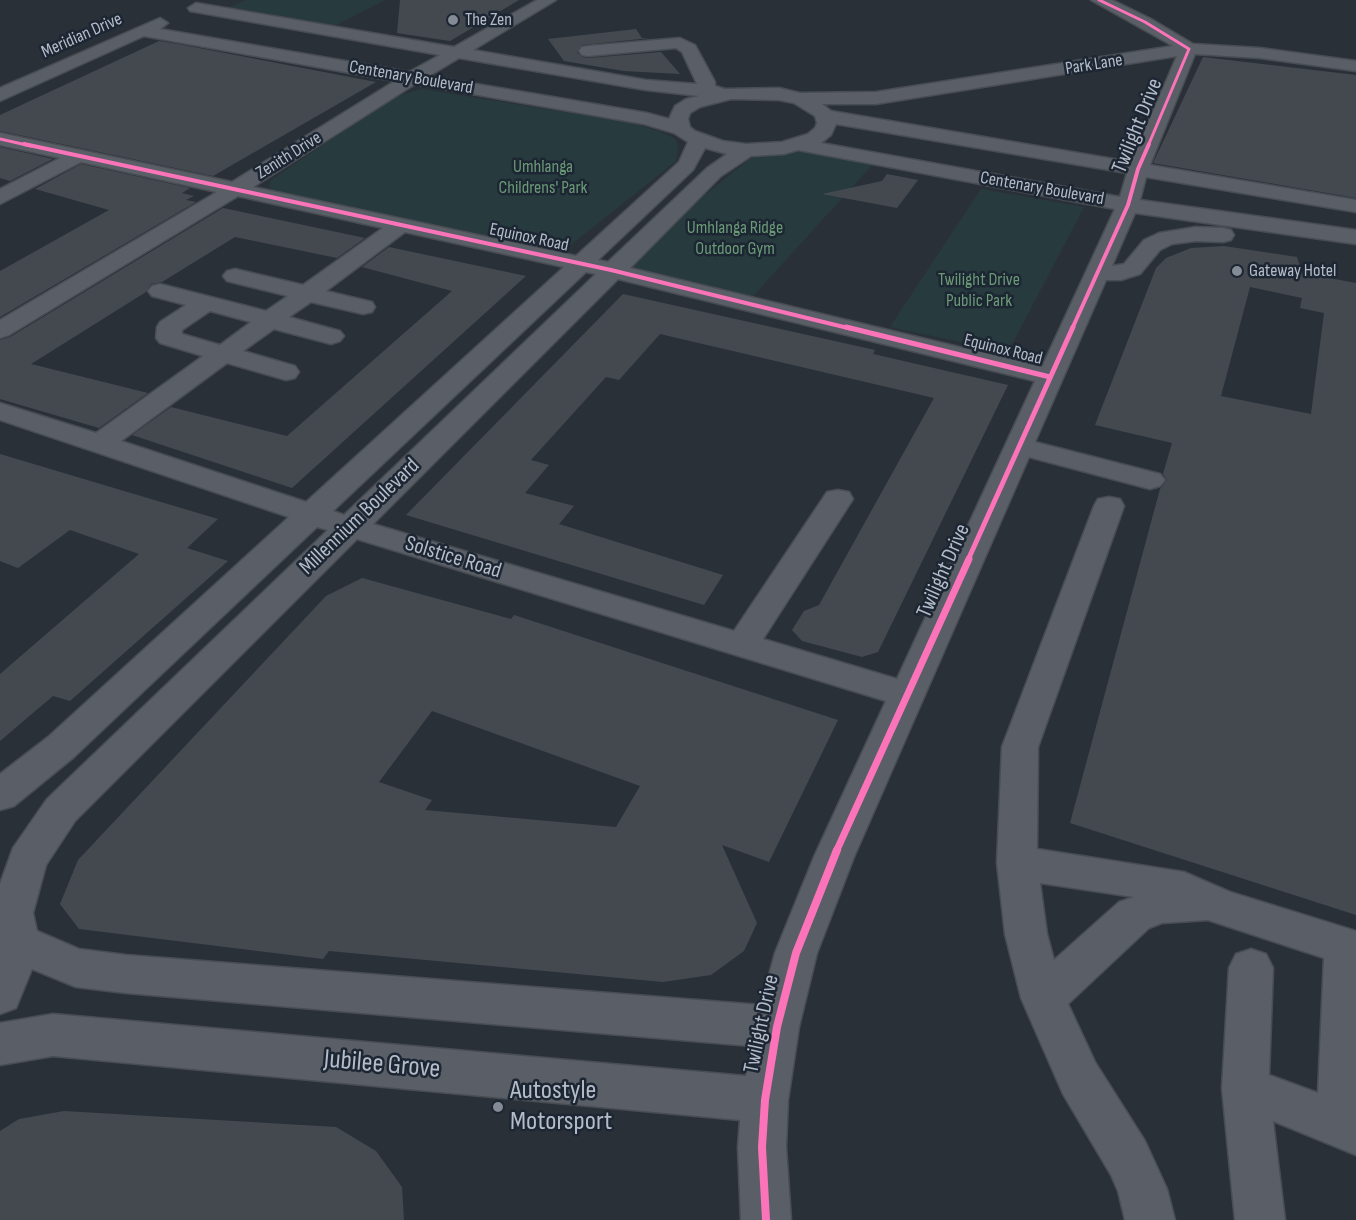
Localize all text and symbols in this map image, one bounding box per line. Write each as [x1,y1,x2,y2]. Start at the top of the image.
street label: Meridian Drive [38,9,126,63]
place label: The Zen [465,9,512,31]
marker: The Zen [446,13,460,27]
street label: Park Lane [1064,50,1124,80]
street label: Centenary Boulevard [347,56,475,100]
street label: Twilight Drive [1107,75,1169,177]
street label: Zenith Drive [252,128,326,184]
park label: Umhlanga Childrens' Park [499,156,587,198]
street label: Centenary Boulevard [978,167,1106,211]
park label: Umhlanga Ridge Outdoor Gym [687,217,783,260]
street label: Equinox Road [487,219,571,257]
place label: Gateway Hotel [1249,260,1336,282]
marker: Gateway Hotel [1230,264,1244,278]
park label: Twilight Drive Public Park [938,269,1020,312]
street label: Equinox Road [961,330,1045,370]
street label: Millennium Boulevard [294,453,426,581]
street label: Twilight Drive [912,520,976,622]
street label: Solstice Road [402,531,504,585]
street label: Twilight Drive [739,972,785,1076]
street label: Jubilee Grove [322,1044,442,1086]
place label: Autostyle Motorsport [510,1075,612,1138]
marker: Autostyle Motorsport [491,1100,505,1114]

